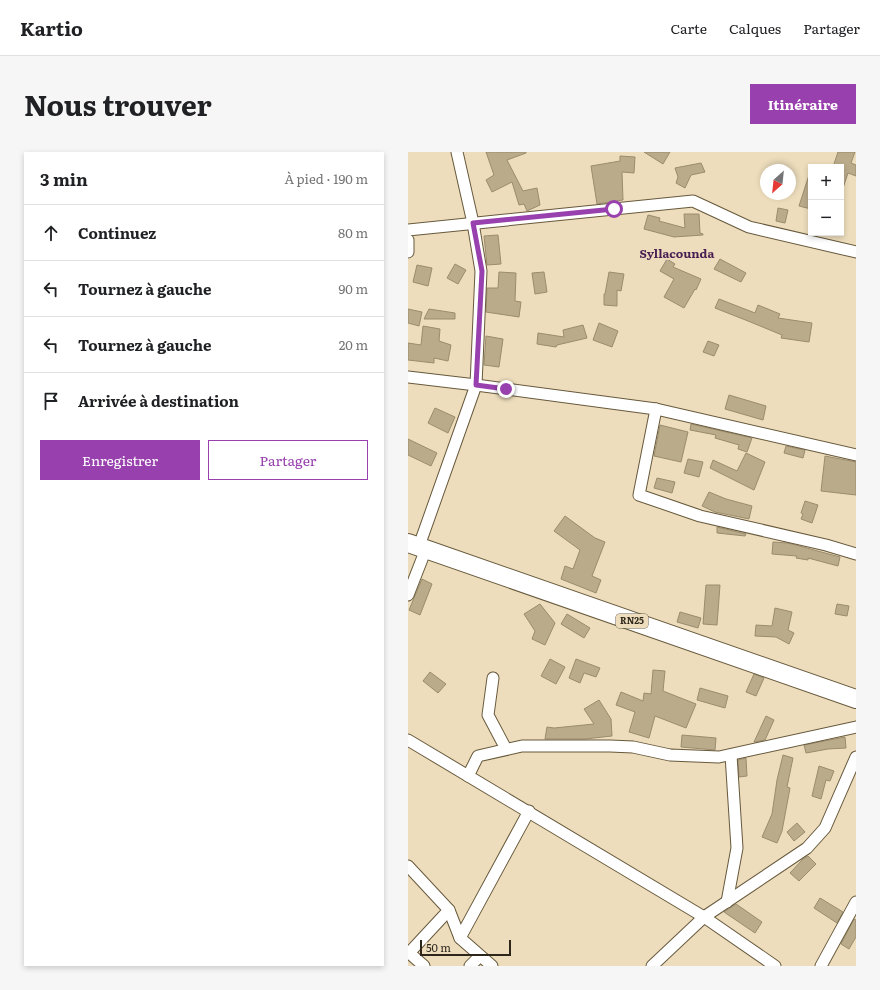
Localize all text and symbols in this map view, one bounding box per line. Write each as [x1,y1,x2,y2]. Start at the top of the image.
text: Kartio [20,14,83,42]
text: Carte [670,18,707,38]
text: Calques [729,18,781,38]
text: Partager [803,18,860,38]
text: Nous trouver [24,83,212,125]
button: Itinéraire [750,84,856,124]
north arrow [760,164,796,200]
map controls [808,164,844,236]
button: + [808,164,844,200]
text: 3 min [40,166,88,191]
text: À pied · 190 m [284,169,368,188]
route start [605,200,623,218]
button: − [808,200,844,236]
text: Continuez [78,221,156,244]
icon: ahead [40,222,62,244]
text: 80 m [338,223,368,242]
district label: Syllacounda [640,244,715,262]
text: Tournez à gauche [78,277,211,300]
icon: left [40,278,62,300]
text: 90 m [338,279,368,298]
text: Tournez à gauche [78,333,211,356]
icon: left [40,334,62,356]
text: 20 m [339,335,368,354]
route end [497,380,515,398]
text: Arrivée à destination [78,389,239,412]
icon: arrive [40,390,62,412]
button: Enregistrer [40,440,200,480]
button: Partager [208,440,368,480]
road number: RN25 [616,614,648,628]
scale bar [420,938,511,957]
text: 50 m [426,939,451,955]

